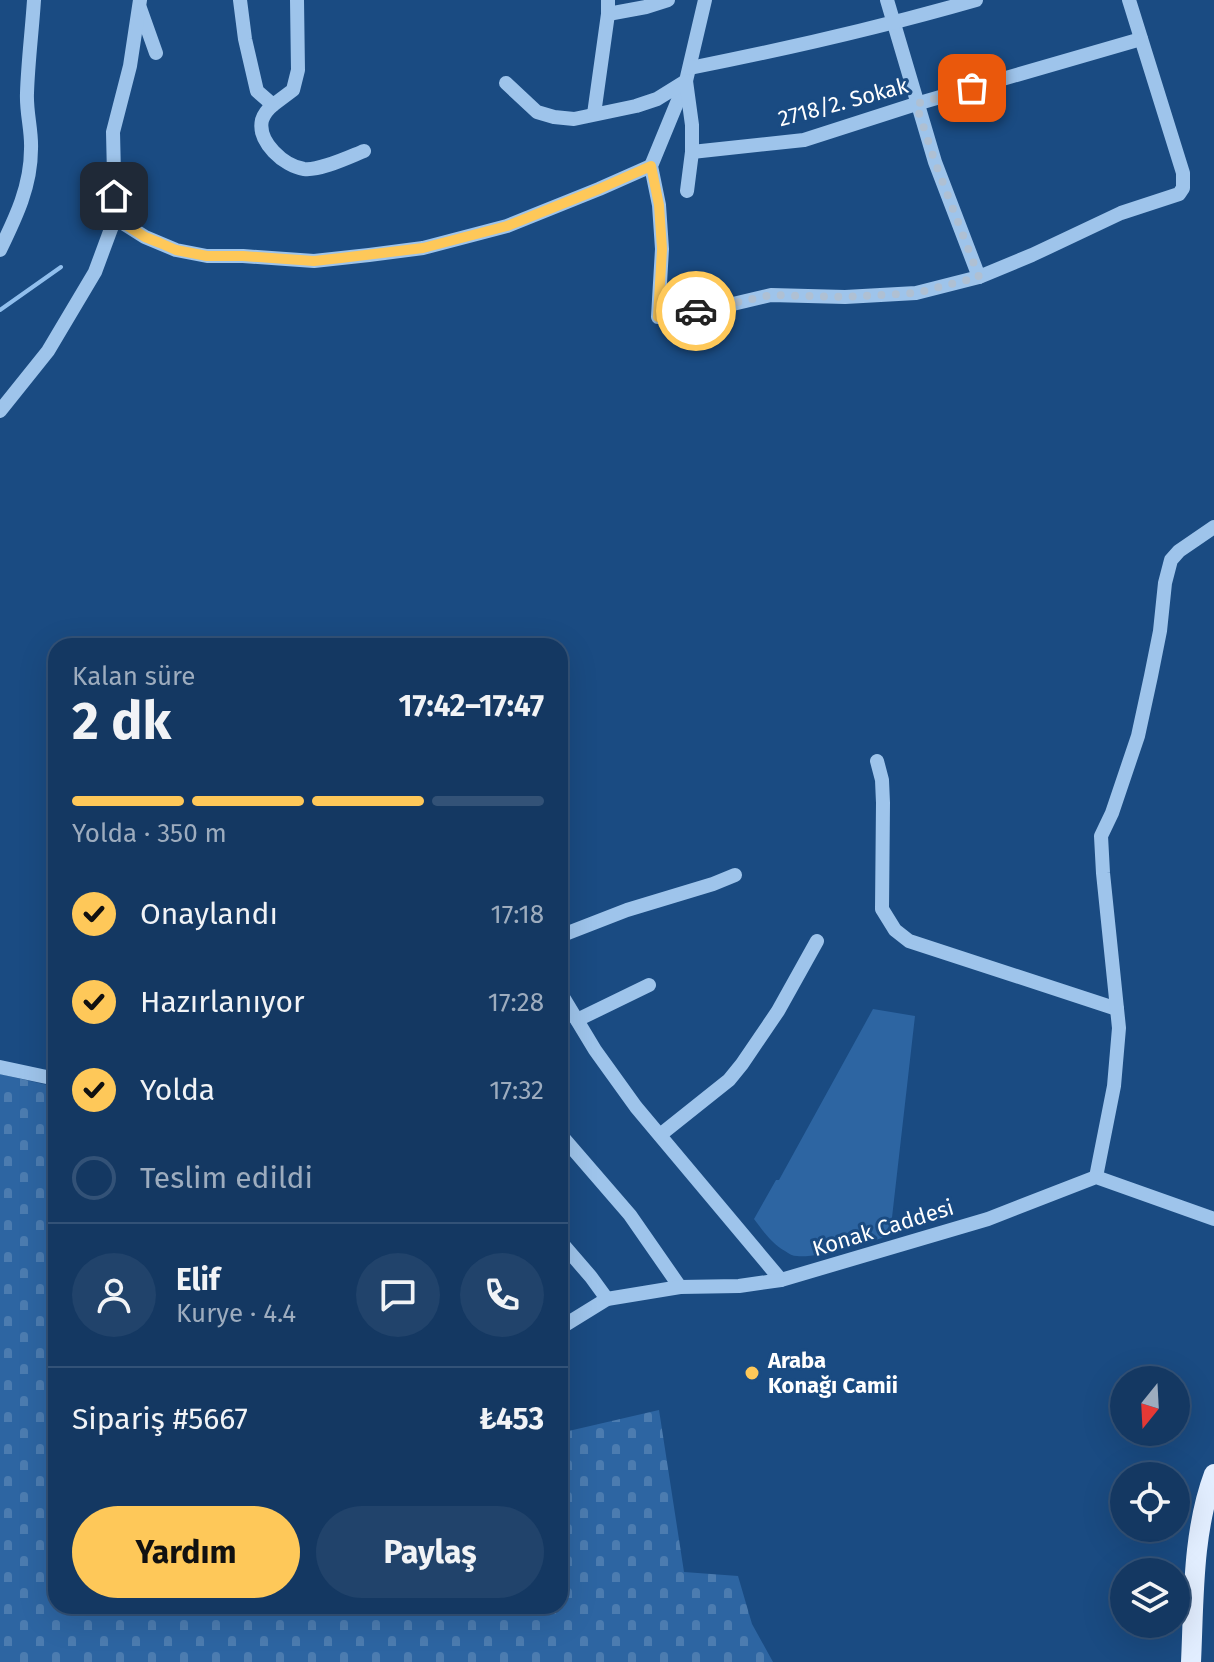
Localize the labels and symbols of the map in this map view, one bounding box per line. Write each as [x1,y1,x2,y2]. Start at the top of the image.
pin [938,54,1006,122]
street label: 2718/2. Sokak [775,72,912,132]
pin [80,162,148,230]
courier [656,271,736,351]
street label: Konak Caddesi [809,1194,957,1262]
place label: Araba Konağı Camii [767,1347,898,1399]
marker: Araba Konağı Camii [743,1364,761,1382]
north arrow [1110,1366,1190,1446]

